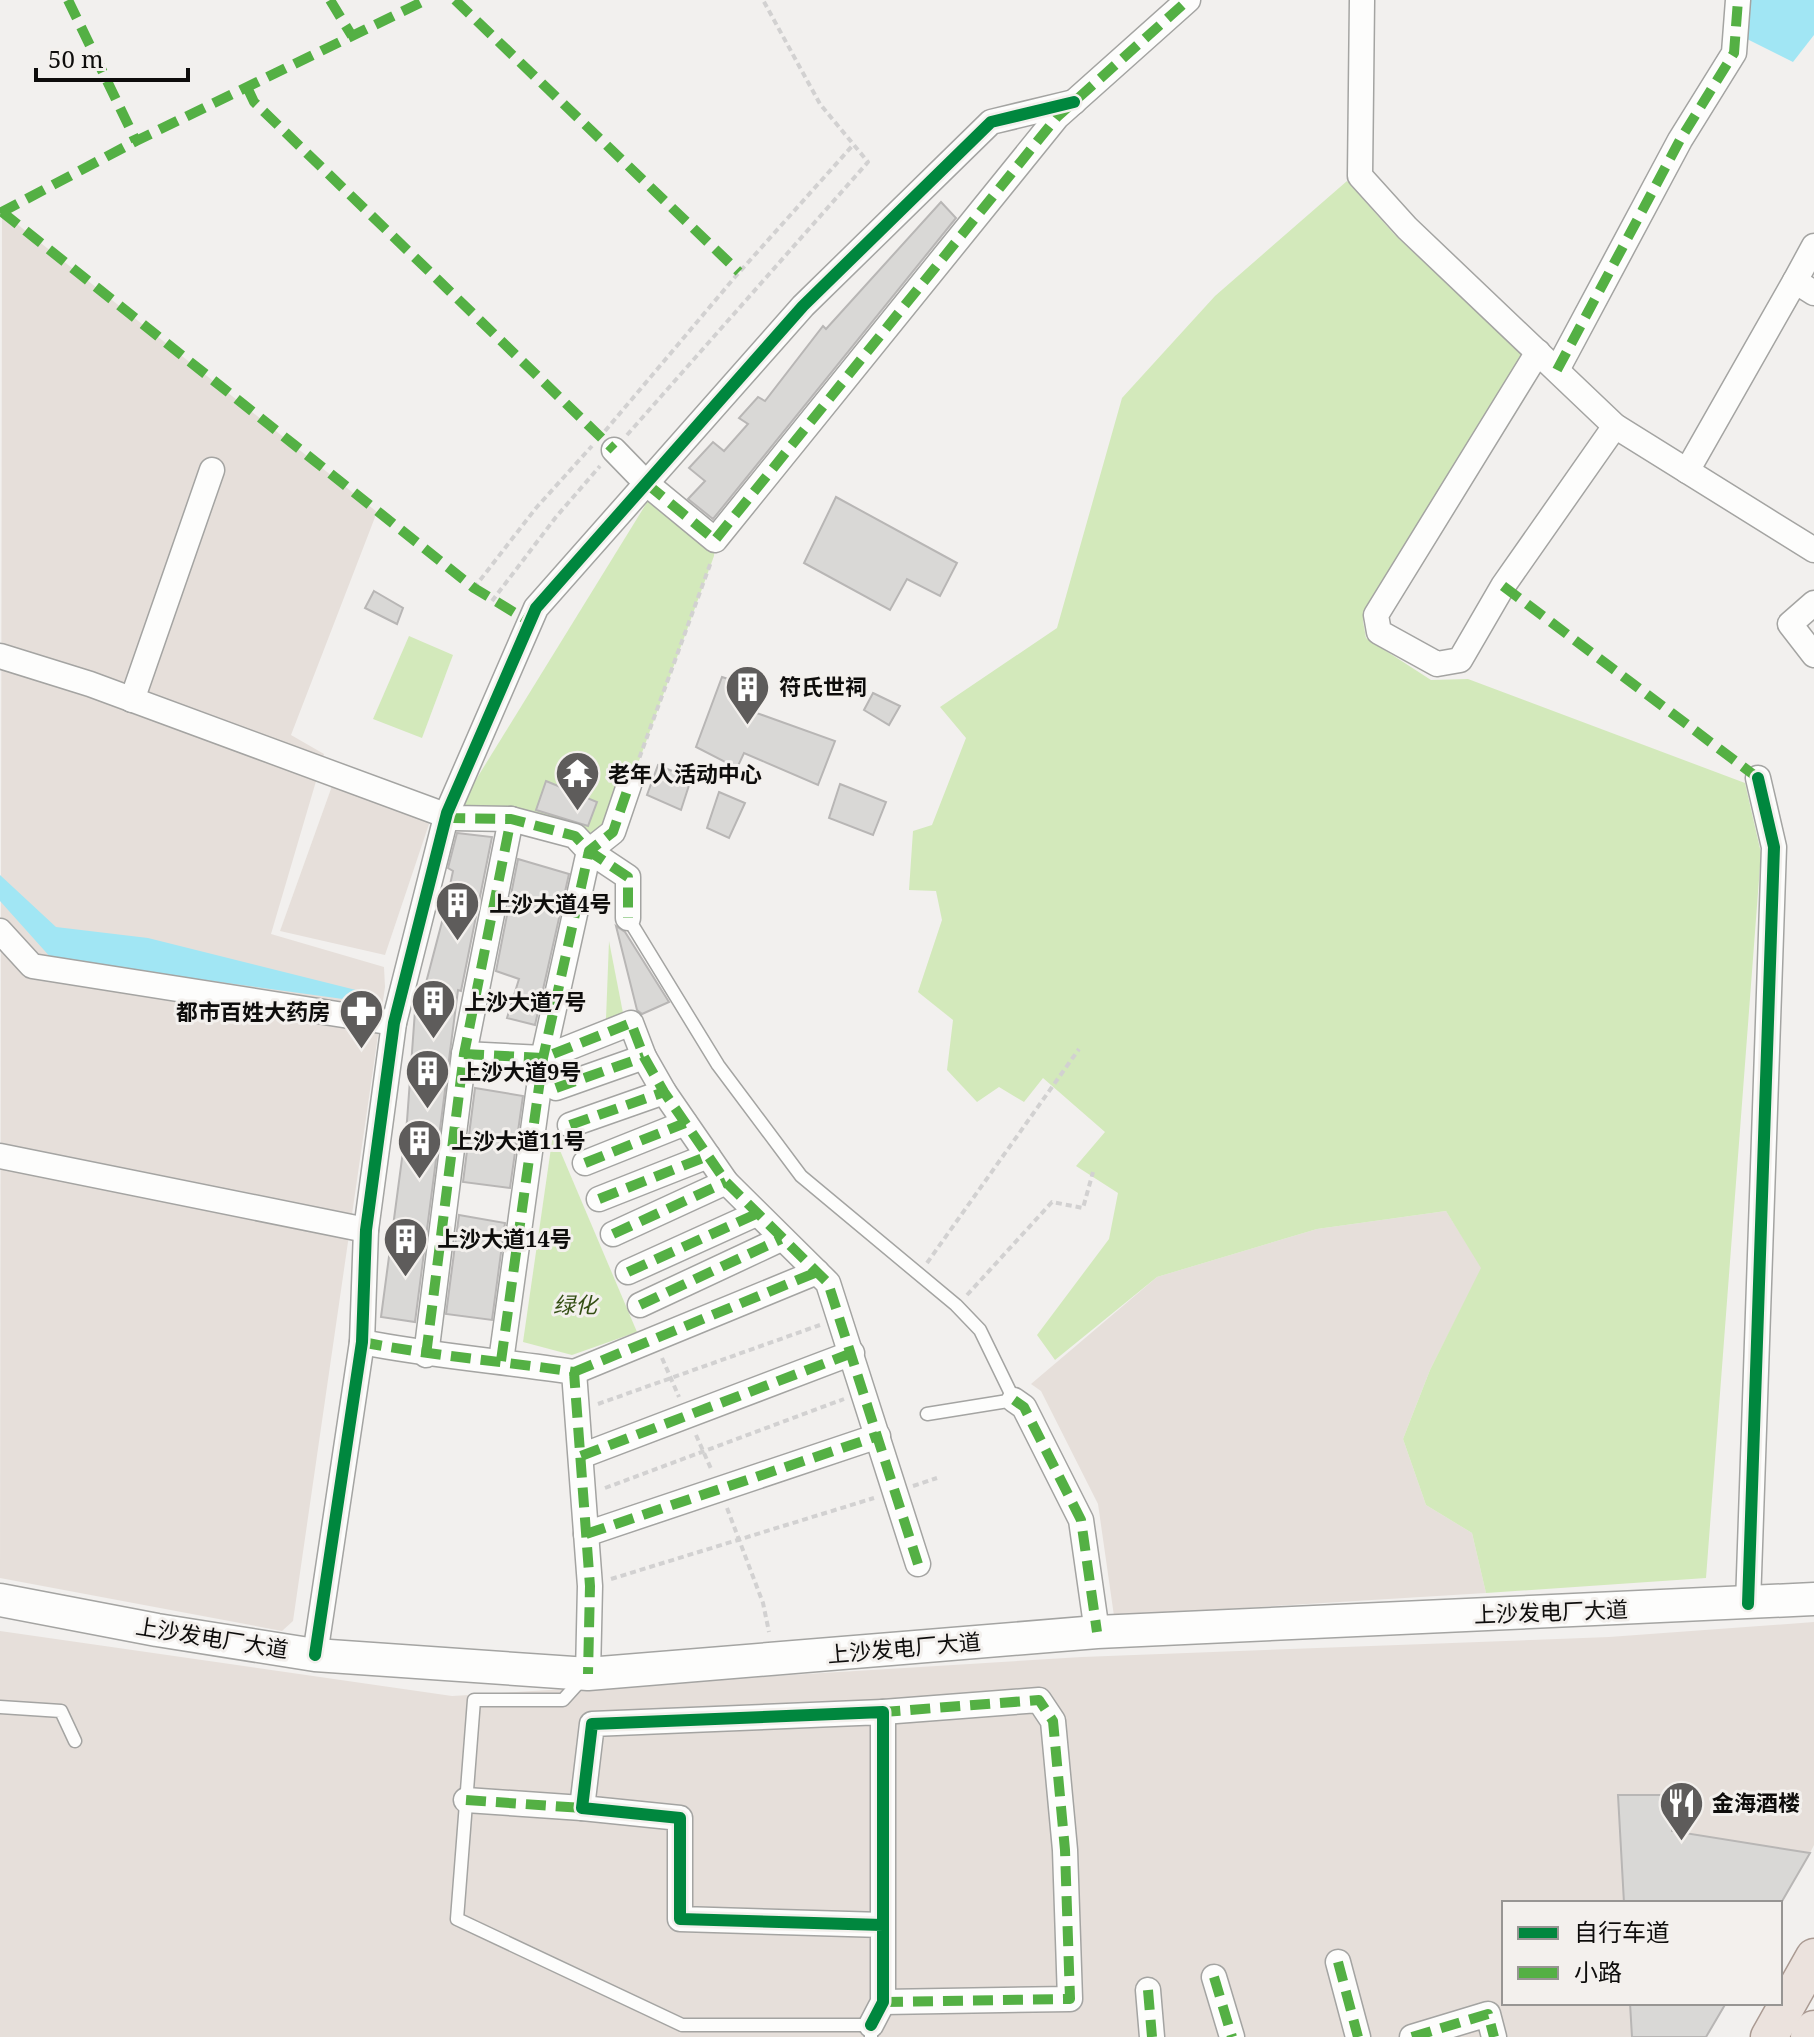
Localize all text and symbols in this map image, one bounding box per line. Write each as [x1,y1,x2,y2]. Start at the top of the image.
scale bar [36,32,188,82]
text: 50 m [48,42,104,75]
building icon: 符氏世祠 [724,663,772,726]
place label: 符氏世祠 [779,671,867,701]
temple icon: 老年人活动中心 [553,750,601,813]
place label: 老年人活动中心 [608,758,762,788]
building icon: 上沙大道4号 [434,880,482,943]
place label: 上沙大道4号 [489,888,611,918]
building icon: 上沙大道7号 [409,978,457,1041]
place label: 上沙大道7号 [464,986,586,1016]
pharmacy icon: 都市百姓大药房 [337,988,385,1051]
place label: 都市百姓大药房 [176,996,330,1026]
building icon: 上沙大道9号 [404,1048,452,1111]
place label: 上沙大道9号 [459,1056,581,1086]
building icon: 上沙大道11号 [396,1117,444,1180]
place label: 上沙大道11号 [451,1125,586,1155]
building icon: 上沙大道14号 [382,1215,430,1278]
place label: 上沙大道14号 [437,1223,572,1253]
park label: 绿化 [553,1289,600,1319]
street label: 上沙发电厂大道 [1473,1593,1628,1629]
street label: 上沙发电厂大道 [134,1610,291,1664]
street label: 上沙发电厂大道 [826,1625,982,1669]
restaurant icon: 金海酒楼 [1657,1779,1705,1842]
place label: 金海酒楼 [1712,1787,1800,1817]
legend [1502,1901,1782,2005]
text: 自行车道 [1574,1915,1670,1948]
text: 小路 [1574,1955,1622,1988]

